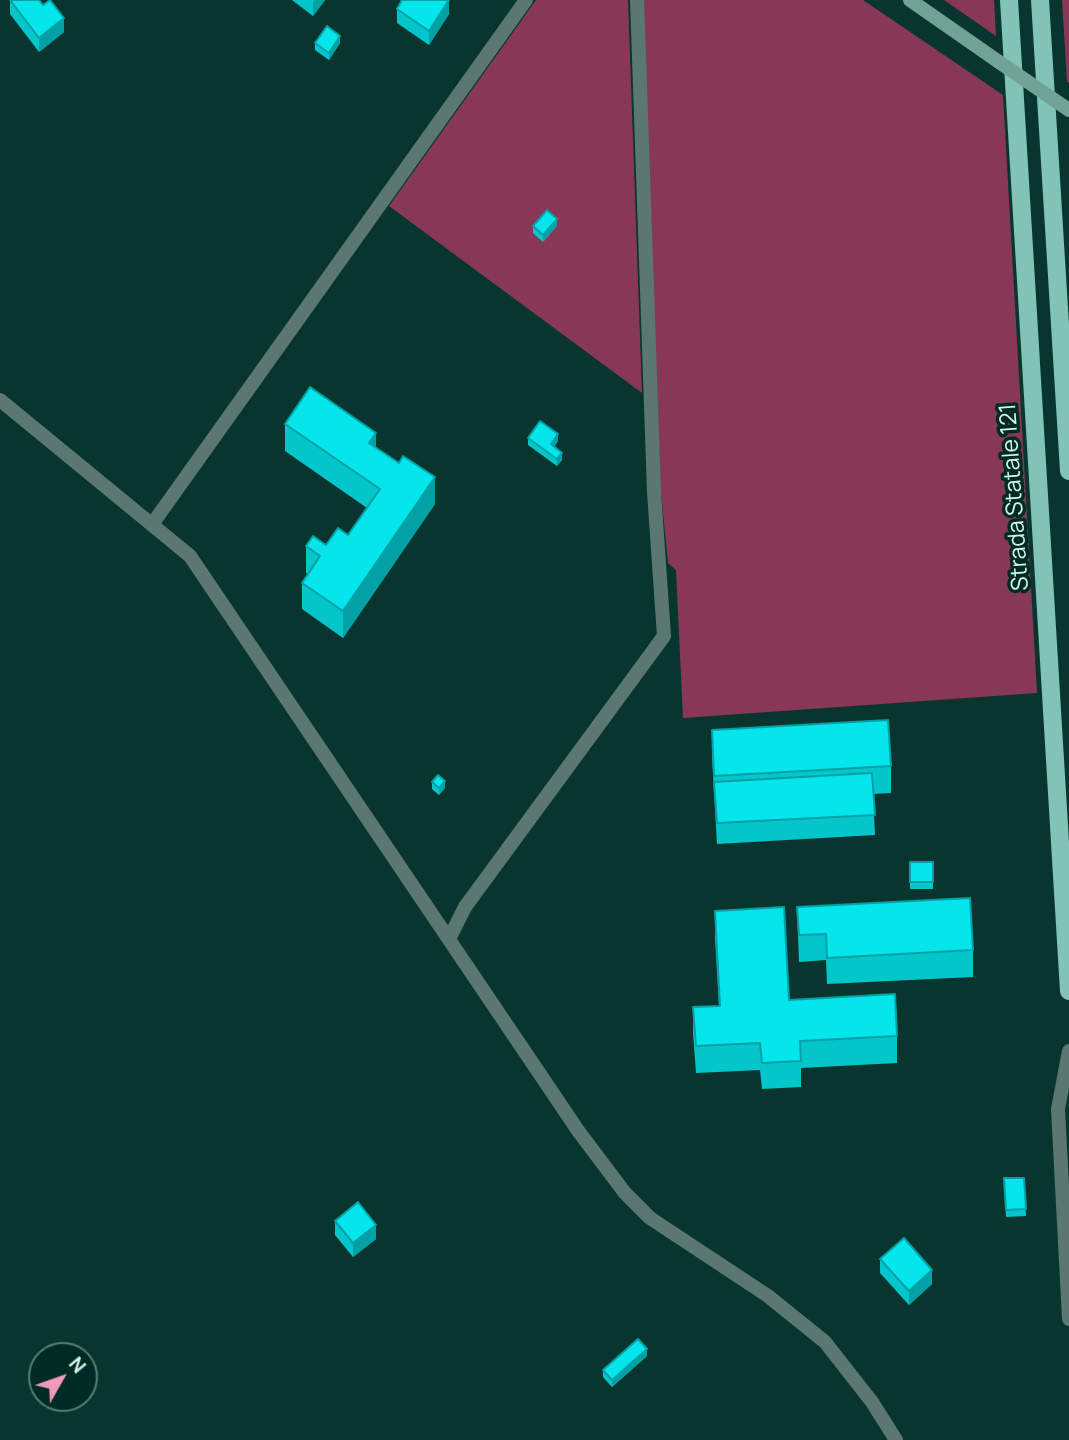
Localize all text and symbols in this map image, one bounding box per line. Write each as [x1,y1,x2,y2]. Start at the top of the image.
street label: Strada Statale 121 [995,402,1035,592]
north arrow [28,1342,98,1412]
text: N [63,1351,92,1378]

